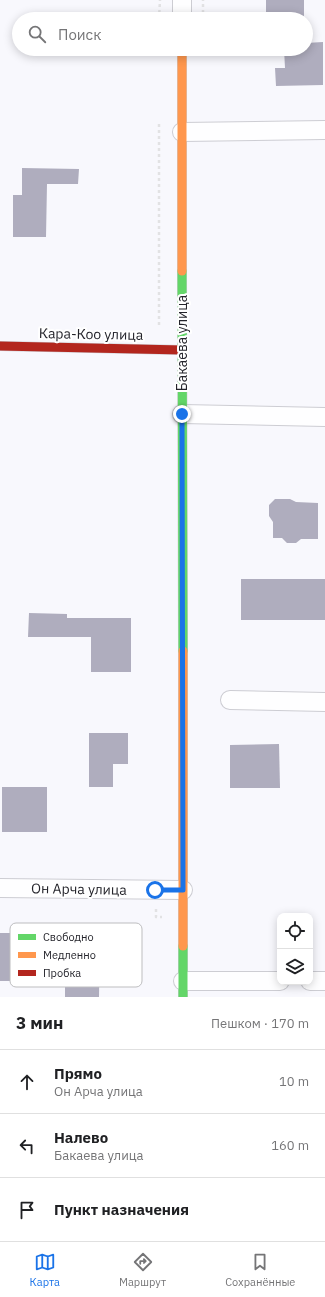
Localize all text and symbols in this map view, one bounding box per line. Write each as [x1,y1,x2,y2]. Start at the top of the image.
search box [12,12,313,56]
icon: search [26,23,48,45]
text: Поиск [58,25,101,44]
street label: Бакаева улица [173,294,191,391]
street label: Кара-Коо улица [39,324,144,344]
route end [173,405,191,423]
street label: Он Арча улица [31,879,127,899]
route start [146,881,164,899]
map controls [277,913,313,985]
button: locate [277,913,313,949]
legend [10,923,142,987]
text: Свободно [43,930,94,944]
text: Медленно [43,948,96,962]
button: layers [277,949,313,985]
text: Пробка [43,966,81,980]
text: 3 мин [16,1012,63,1034]
text: Пешком · 170 m [211,1015,309,1032]
text: Прямо [54,1064,102,1083]
icon: ahead [16,1071,38,1093]
text: 10 m [279,1073,309,1090]
text: Он Арча улица [54,1083,143,1100]
text: Налево [54,1128,108,1147]
icon: left [16,1135,38,1157]
text: 160 m [271,1137,309,1154]
text: Бакаева улица [54,1147,144,1164]
icon: arrive [16,1199,38,1221]
text: Пункт назначения [54,1200,189,1219]
tab: Карта [30,1251,60,1289]
tab: Маршрут [119,1251,166,1289]
tab: Сохранённые [225,1251,295,1289]

